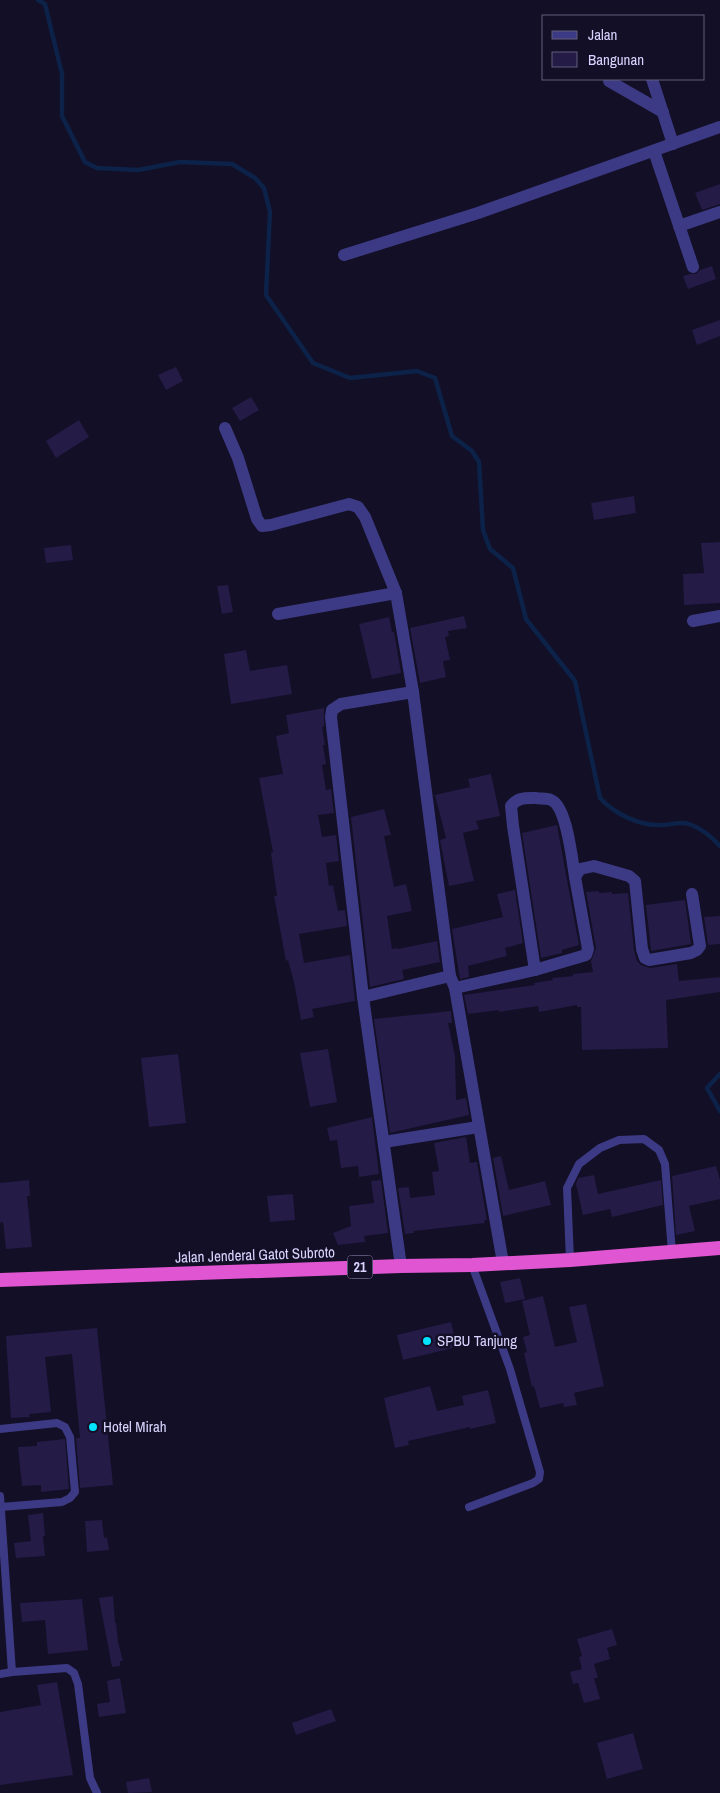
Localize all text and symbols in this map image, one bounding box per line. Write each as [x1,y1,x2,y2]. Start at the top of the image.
legend [542,15,705,80]
text: Jalan [588,24,617,45]
text: Bangunan [588,49,644,70]
street label: Jalan Jenderal Gatot Subroto [175,1241,335,1268]
road number: 21 [348,1256,372,1278]
place label: SPBU Tanjung [437,1330,517,1351]
marker: SPBU Tanjung [421,1335,433,1347]
place label: Hotel Mirah [103,1416,167,1437]
marker: Hotel Mirah [87,1421,99,1433]

